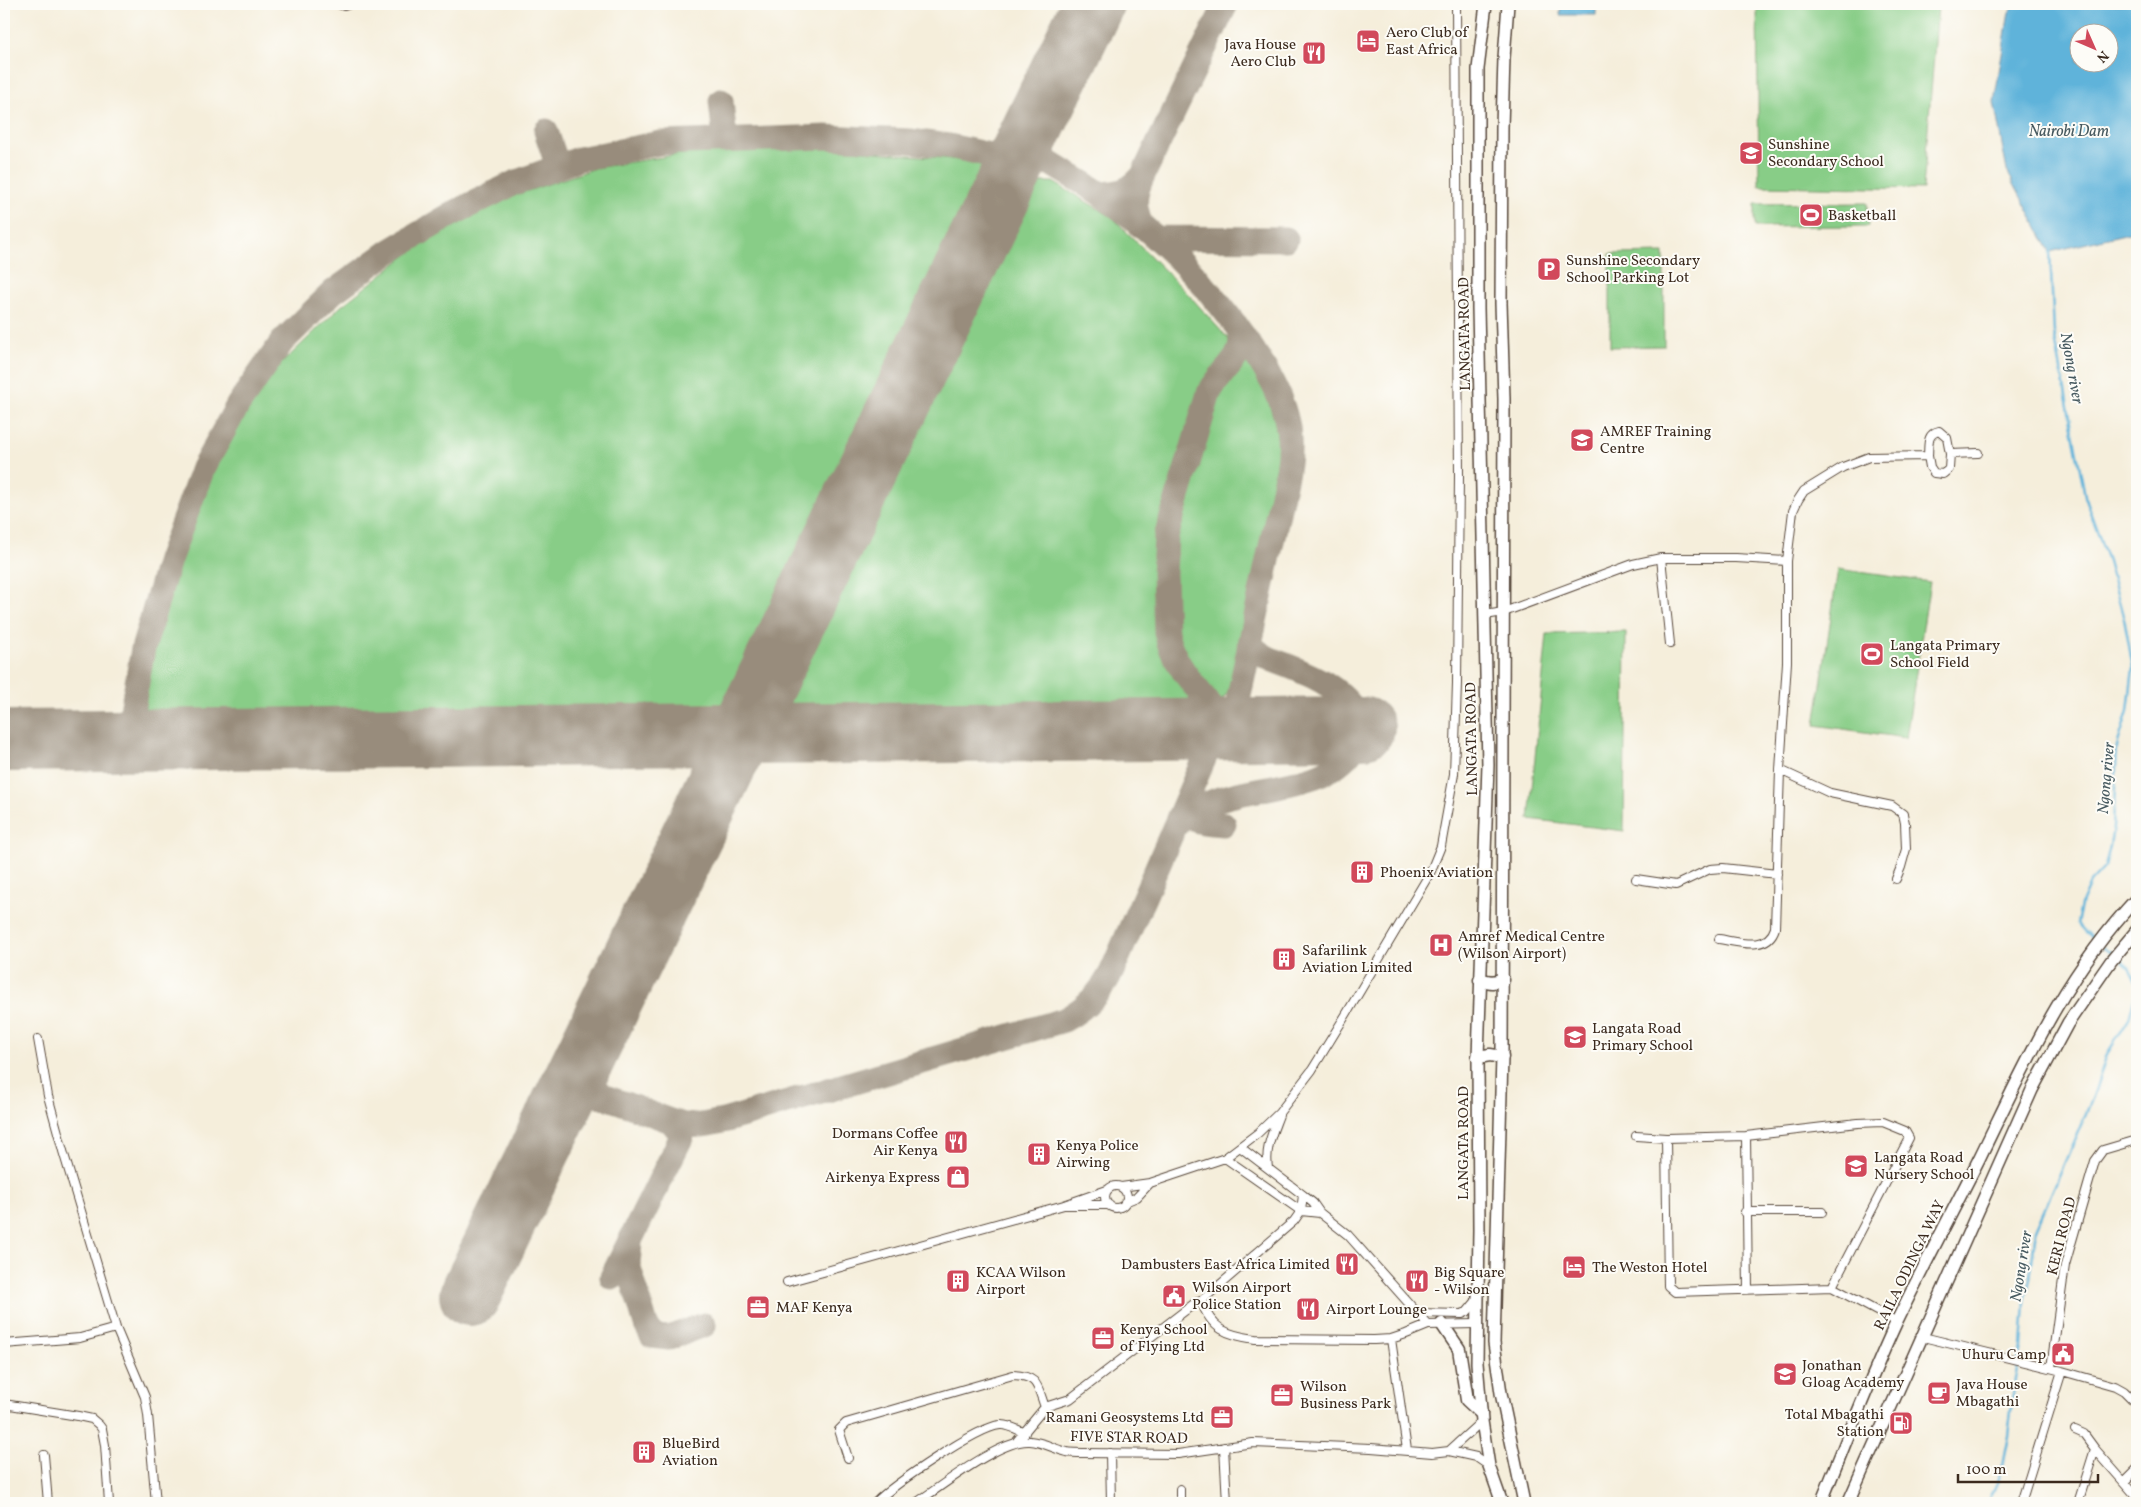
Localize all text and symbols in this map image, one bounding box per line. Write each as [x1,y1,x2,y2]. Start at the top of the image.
north arrow [2068,22,2118,72]
place label: Aero Club of East Africa [1386,23,1470,61]
hotel icon: Aero Club of East Africa [1355,28,1381,54]
place label: Java House Aero Club [1224,35,1296,73]
restaurant icon: Java House Aero Club [1301,40,1327,66]
text: N [2092,46,2112,66]
water label: Nairobi Dam [2029,121,2109,143]
place label: Sunshine Secondary School [1768,135,1884,173]
school or university icon: Sunshine Secondary School [1738,140,1764,166]
sports icon: Basketball [1798,202,1824,228]
place label: Basketball [1828,206,1896,227]
place label: Sunshine Secondary School Parking Lot [1566,251,1700,289]
parking icon: Sunshine Secondary School Parking Lot [1536,256,1562,282]
street label: LANGATA ROAD [1454,277,1477,391]
water label: Ngong river [2054,331,2088,407]
place label: AMREF Training Centre [1600,422,1712,460]
school or university icon: AMREF Training Centre [1569,427,1595,453]
place label: Langata Primary School Field [1890,636,2000,674]
sports icon: Langata Primary School Field [1859,641,1885,667]
street label: LANGATA ROAD [1461,682,1484,796]
water label: Ngong river [2093,740,2121,815]
building icon: Phoenix Aviation [1349,859,1375,885]
place label: Phoenix Aviation [1380,863,1493,884]
place label: Amref Medical Centre (Wilson Airport) [1458,927,1605,965]
hospital icon: Amref Medical Centre (Wilson Airport) [1428,932,1454,958]
place label: Safarilink Aviation Limited [1302,941,1412,979]
building icon: Safarilink Aviation Limited [1271,946,1297,972]
place label: Langata Road Primary School [1592,1019,1693,1057]
school or university icon: Langata Road Primary School [1562,1024,1588,1050]
street label: LANGATA ROAD [1454,1086,1475,1200]
place label: Dormans Coffee Air Kenya [832,1124,938,1162]
restaurant icon: Dormans Coffee Air Kenya [943,1129,969,1155]
place label: Kenya Police Airwing [1056,1136,1139,1174]
building icon: Kenya Police Airwing [1026,1141,1052,1167]
place label: Langata Road Nursery School [1874,1148,1974,1186]
school or university icon: Langata Road Nursery School [1843,1153,1869,1179]
shop icon: Airkenya Express [945,1164,971,1190]
place label: Airkenya Express [825,1168,940,1189]
street label: KERI ROAD [2043,1195,2082,1278]
street label: RAILA ODINGA WAY [1870,1197,1951,1334]
water label: Ngong river [2005,1228,2039,1304]
restaurant icon: Dambusters East Africa Limited [1334,1251,1360,1277]
hotel icon: The Weston Hotel [1561,1254,1587,1280]
place label: Dambusters East Africa Limited [1121,1255,1330,1276]
place label: The Weston Hotel [1592,1258,1708,1279]
place label: KCAA Wilson Airport [976,1263,1066,1301]
place label: Big Square - Wilson [1434,1263,1504,1301]
building icon: KCAA Wilson Airport [945,1268,971,1294]
restaurant icon: Big Square - Wilson [1404,1268,1430,1294]
place label: Wilson Airport Police Station [1192,1278,1291,1316]
public building icon: Wilson Airport Police Station [1161,1283,1187,1309]
office icon: MAF Kenya [745,1294,771,1320]
restaurant icon: Airport Lounge [1295,1296,1321,1322]
place label: MAF Kenya [776,1298,853,1319]
place label: Airport Lounge [1326,1300,1427,1321]
place label: Kenya School of Flying Ltd [1120,1320,1207,1358]
office icon: Kenya School of Flying Ltd [1090,1325,1116,1351]
public building icon: Uhuru Camp [2050,1341,2076,1367]
place label: Uhuru Camp [1962,1345,2046,1366]
place label: Jonathan Gloag Academy [1802,1356,1904,1394]
school or university icon: Jonathan Gloag Academy [1772,1361,1798,1387]
place label: Java House Mbagathi [1956,1375,2028,1413]
place label: Wilson Business Park [1300,1377,1391,1415]
cafe icon: Java House Mbagathi [1926,1380,1952,1406]
office icon: Wilson Business Park [1269,1382,1295,1408]
office icon: Ramani Geosystems Ltd [1209,1404,1235,1430]
place label: Total Mbagathi Station [1785,1405,1884,1443]
place label: Ramani Geosystems Ltd [1045,1408,1204,1429]
fuel station icon: Total Mbagathi Station [1888,1410,1914,1436]
street label: FIVE STAR ROAD [1070,1427,1188,1450]
place label: BlueBird Aviation [662,1434,720,1472]
building icon: BlueBird Aviation [631,1439,657,1465]
scale bar [1958,1452,2098,1484]
text: 100 m [1966,1460,2006,1481]

